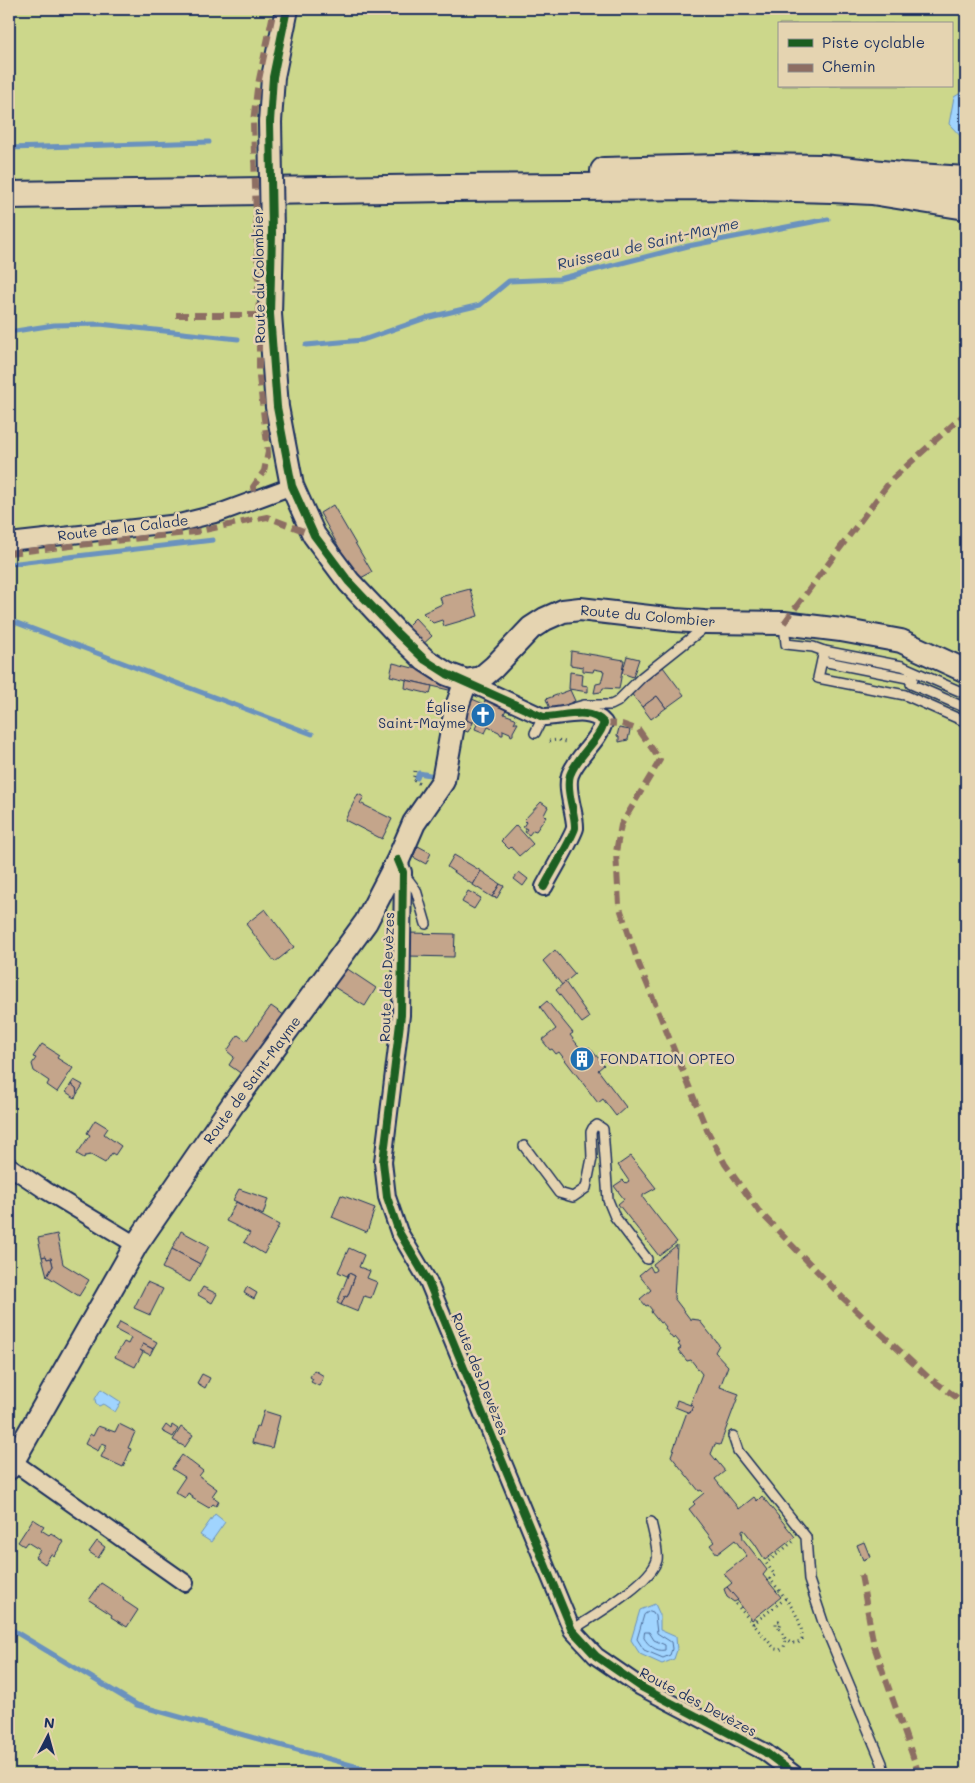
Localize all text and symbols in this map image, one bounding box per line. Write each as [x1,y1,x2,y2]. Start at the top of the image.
legend [778,22,952,88]
text: Piste cyclable [822,32,925,52]
text: Chemin [822,56,875,76]
street label: Route du Colombier [248,208,269,344]
water label: Ruisseau de Saint-Mayme [555,212,741,274]
street label: Route de la Calade [57,510,189,545]
street label: Route du Colombier [580,600,716,631]
place label: Église Saint-Mayme [378,697,466,732]
church icon: Église Saint-Mayme [470,702,496,728]
street label: Route des Devèzes [375,912,398,1042]
street label: Route de Saint-Mayme [199,1012,305,1148]
building icon: FONDATION OPTEO [569,1046,595,1072]
place label: FONDATION OPTEO [600,1049,735,1068]
street label: Route des Devèzes [447,1310,514,1438]
street label: Route des Devèzes [636,1663,760,1741]
north arrow [22,1710,72,1760]
text: N [43,1713,56,1733]

